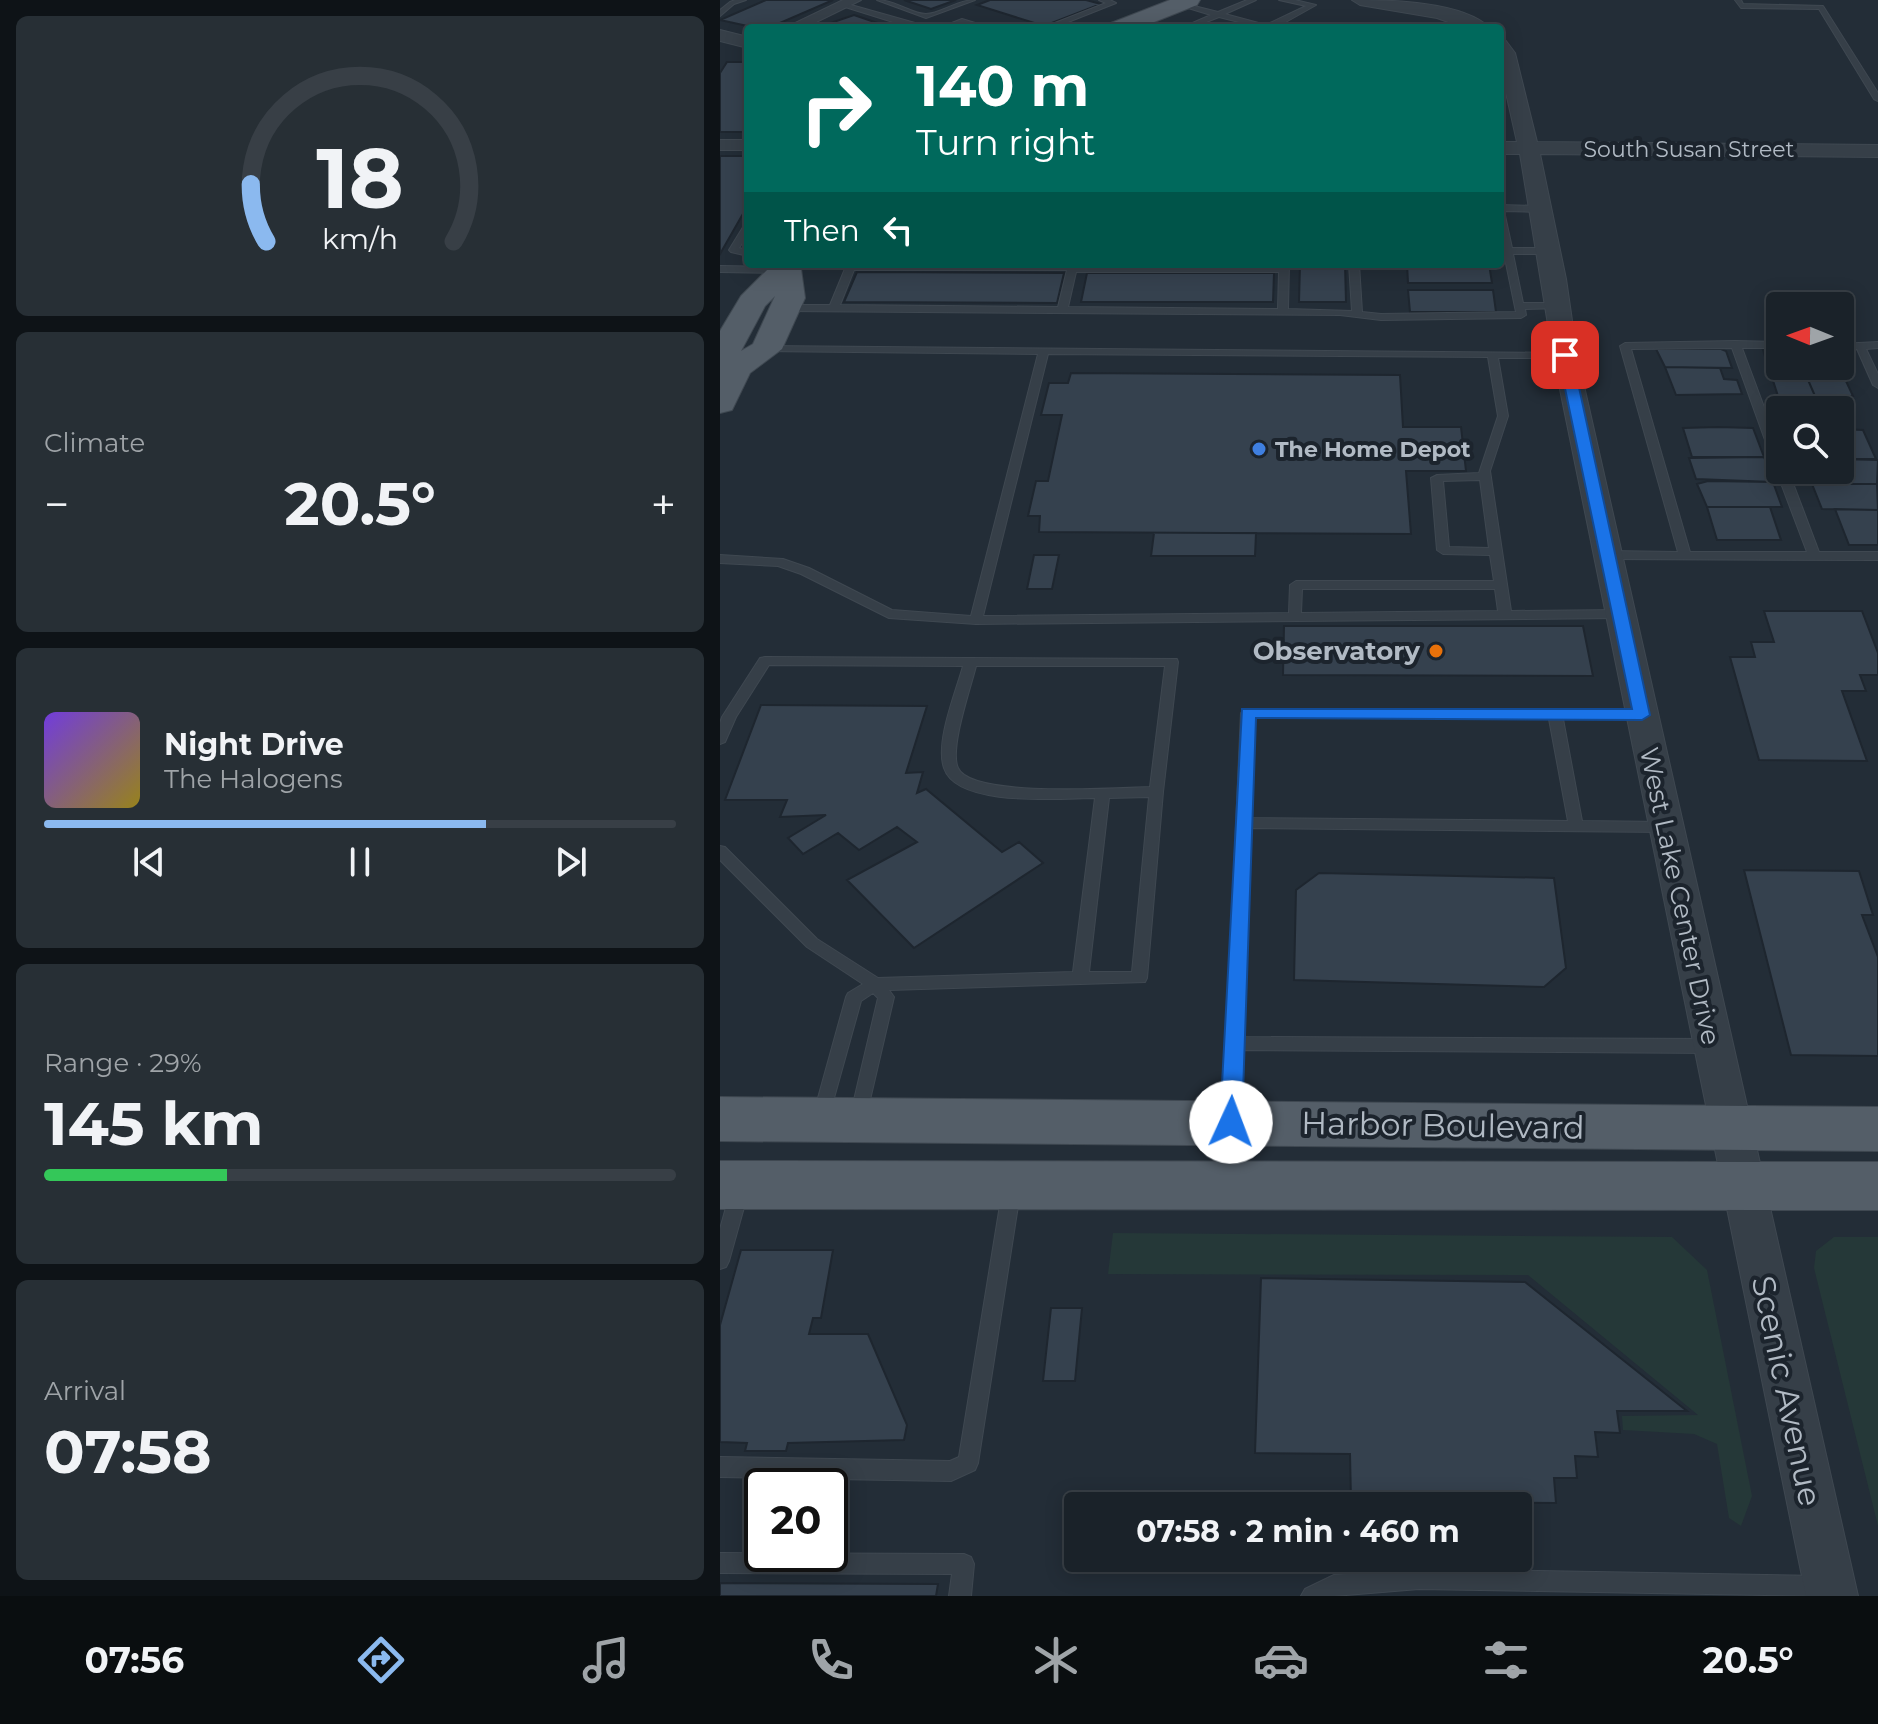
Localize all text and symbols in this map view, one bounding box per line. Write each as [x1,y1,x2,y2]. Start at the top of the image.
text: 140 m [916,52,1089,120]
icon: right [784,56,888,160]
text: Turn right [916,120,1096,164]
text: 18 [316,127,404,229]
street label: South Susan Street [1584,136,1794,163]
icon: left [876,208,920,252]
text: Then [784,212,860,249]
text: km/h [322,221,398,256]
north arrow [1766,292,1854,380]
map controls [1766,292,1854,484]
pin [1531,321,1599,389]
icon: arrive [1543,333,1587,377]
button: search [1766,396,1854,484]
text: Climate [44,427,145,459]
place label: The Home Depot [1275,436,1471,463]
marker: The Home Depot [1250,440,1268,458]
text: 20.5° [284,467,436,540]
text: − [44,477,69,531]
text: + [651,477,676,531]
place label: Observatory [1253,635,1420,667]
marker: Observatory [1427,642,1445,660]
text: Night Drive [164,726,344,763]
street label: West Lake Center Drive [1633,744,1727,1048]
text: The Halogens [164,763,343,795]
icon: previous [127,840,171,884]
icon: pause [338,840,382,884]
icon: next [549,840,593,884]
text: Range · 29% [44,1047,201,1079]
position arrow [1189,1080,1273,1164]
text: 145 km [44,1087,264,1160]
street label: Harbor Boulevard [1301,1103,1585,1147]
street label: Scenic Avenue [1744,1272,1830,1510]
text: Arrival [44,1375,126,1407]
text: 07:58 [44,1415,212,1488]
speed limit sign: 20 [744,1468,848,1572]
text: 07:58 · 2 min · 460 m [1136,1513,1460,1550]
icon: directions [353,1632,409,1688]
icon: music [578,1632,634,1688]
icon: phone [803,1632,859,1688]
icon: climate [1028,1632,1084,1688]
icon: car [1253,1632,1309,1688]
icon: filters [1478,1632,1534,1688]
text: 07:56 [84,1638,184,1682]
text: 20.5° [1703,1638,1793,1682]

